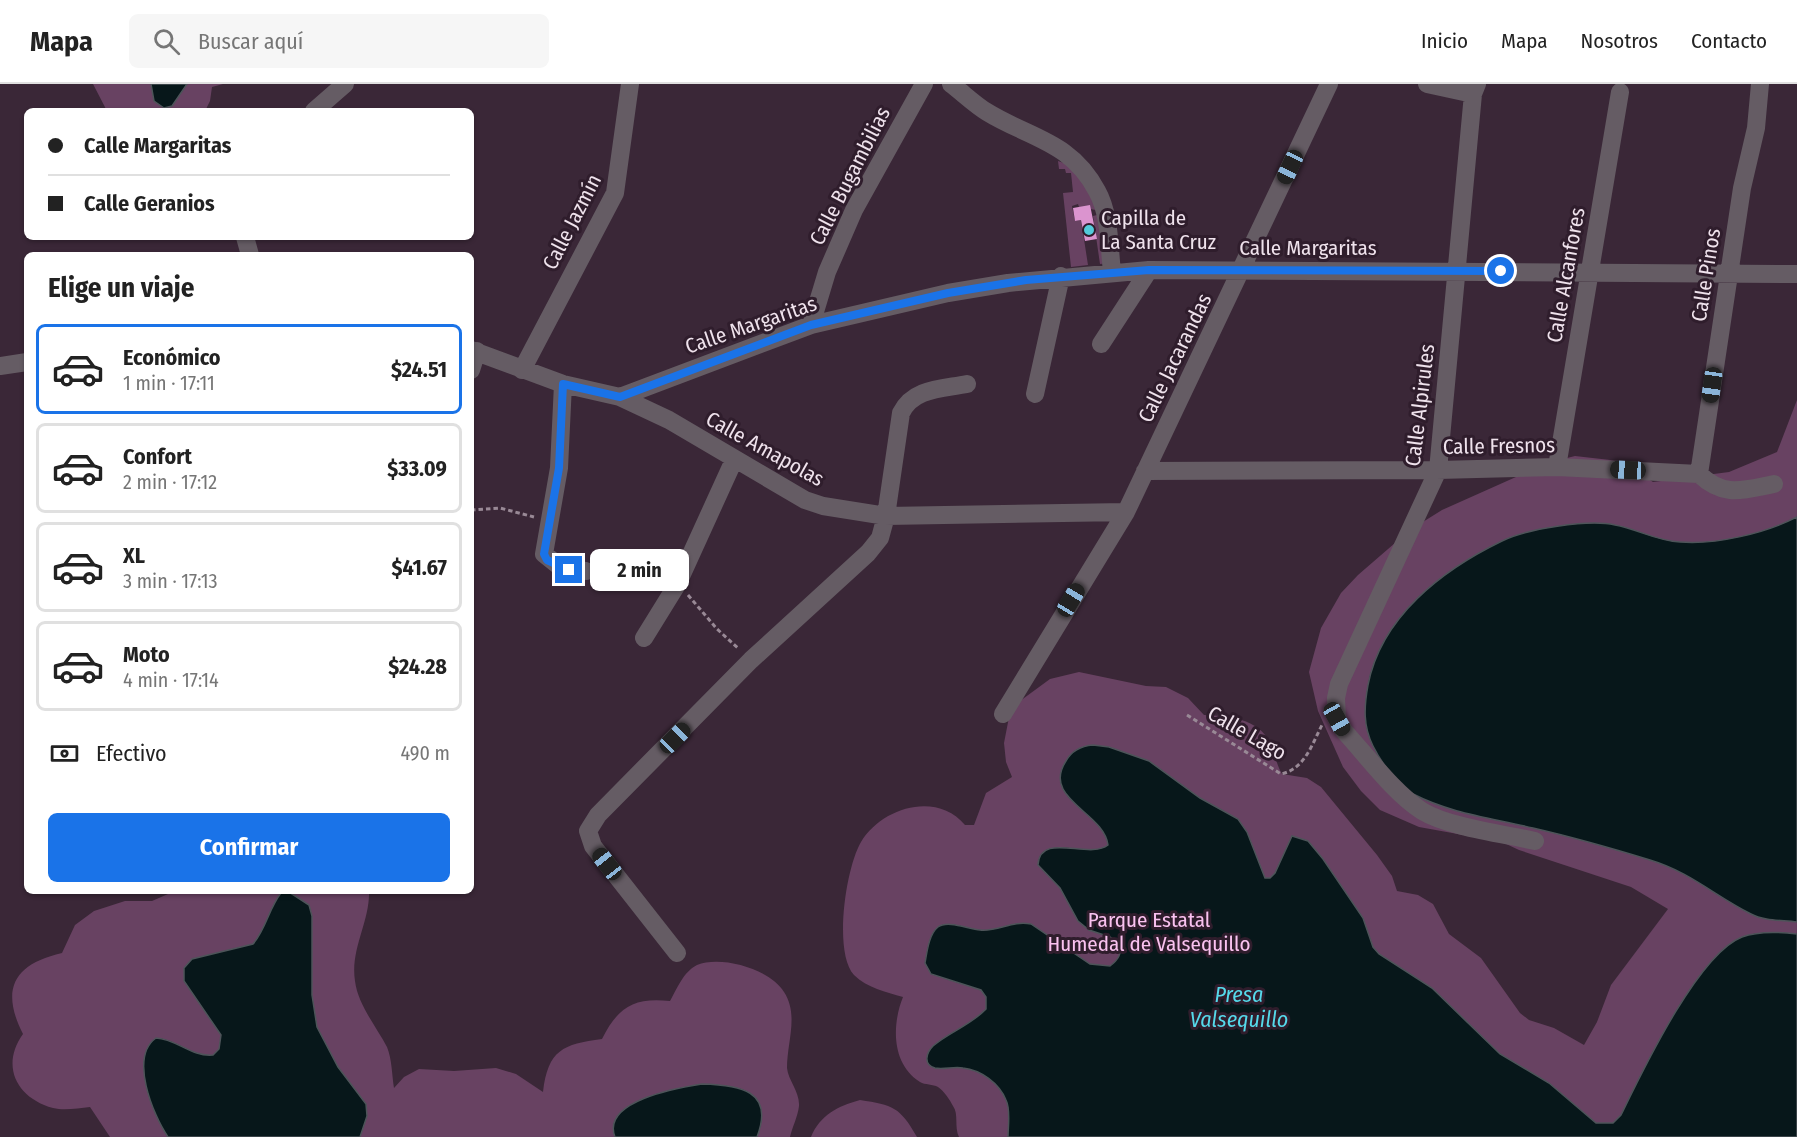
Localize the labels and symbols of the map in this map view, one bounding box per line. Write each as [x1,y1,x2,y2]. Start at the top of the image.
street label: Calle Bugambilias [804,103,896,249]
car [1274,147,1306,187]
street label: Calle Jazmín [537,170,607,274]
place label: Capilla de La Santa Cruz [1101,205,1216,255]
street label: Calle Alcanfores [1541,205,1591,345]
marker: Capilla de La Santa Cruz [1082,223,1096,237]
street label: Calle Pinos [1686,226,1726,324]
street label: Calle Margaritas [1239,235,1377,261]
route start [1487,257,1514,284]
street label: Calle Jacarandas [1133,289,1217,427]
street label: Calle Margaritas [682,290,820,360]
street label: Calle Alpirules [1400,342,1440,468]
car [1701,366,1723,404]
street label: Calle Amapolas [701,406,829,492]
street label: Calle Fresnos [1443,432,1555,460]
car [1610,460,1646,480]
callout: 2 min [590,549,689,591]
route end [555,556,582,583]
car [1054,580,1088,620]
car [1320,699,1354,739]
street label: Calle Lago [1203,700,1291,766]
car [656,719,694,757]
car [589,844,625,884]
park label: Parque Estatal Humedal de Valsequillo [1048,907,1251,957]
water label: Presa Valsequillo [1190,981,1288,1033]

